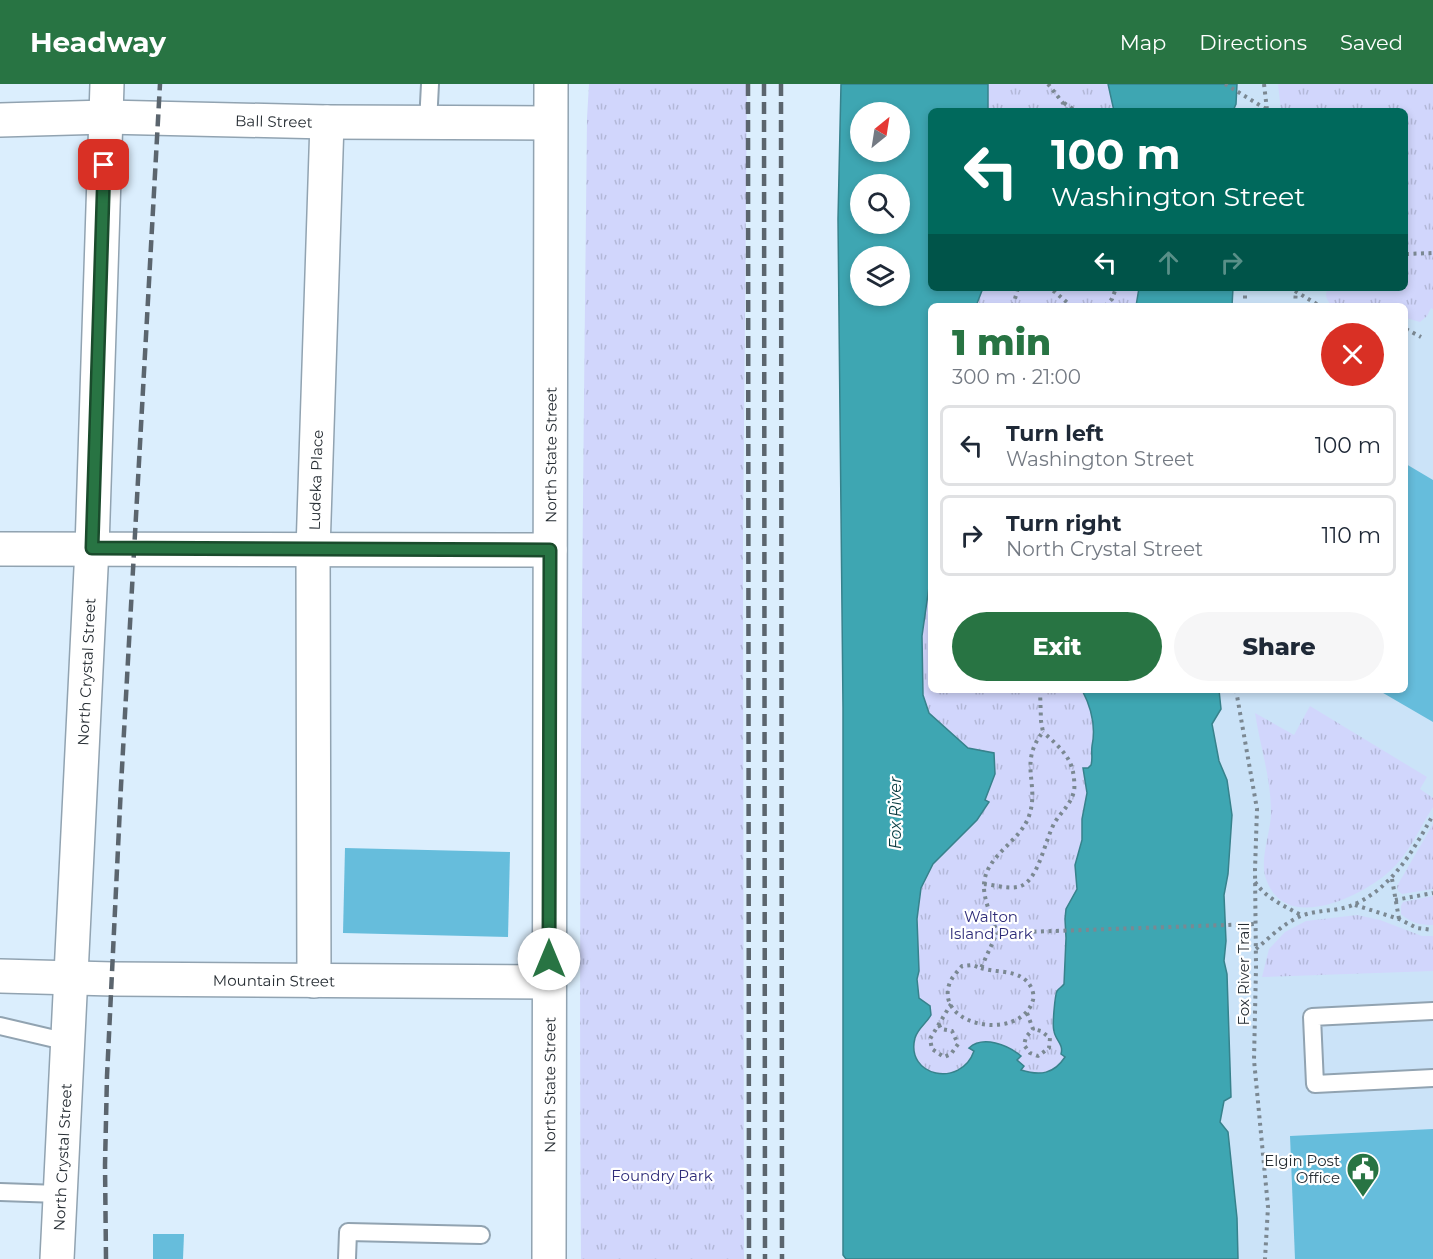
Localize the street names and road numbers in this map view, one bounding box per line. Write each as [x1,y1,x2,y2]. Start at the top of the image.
street label: Ball Street [235,110,313,131]
street label: North State Street [541,387,560,523]
street label: Ludeka Place [304,429,326,531]
street label: North Crystal Street [73,597,99,746]
street label: Fox River Trail [1234,923,1253,1025]
street label: Mountain Street [213,970,335,990]
street label: North State Street [540,1017,559,1153]
street label: North Crystal Street [49,1083,75,1231]

